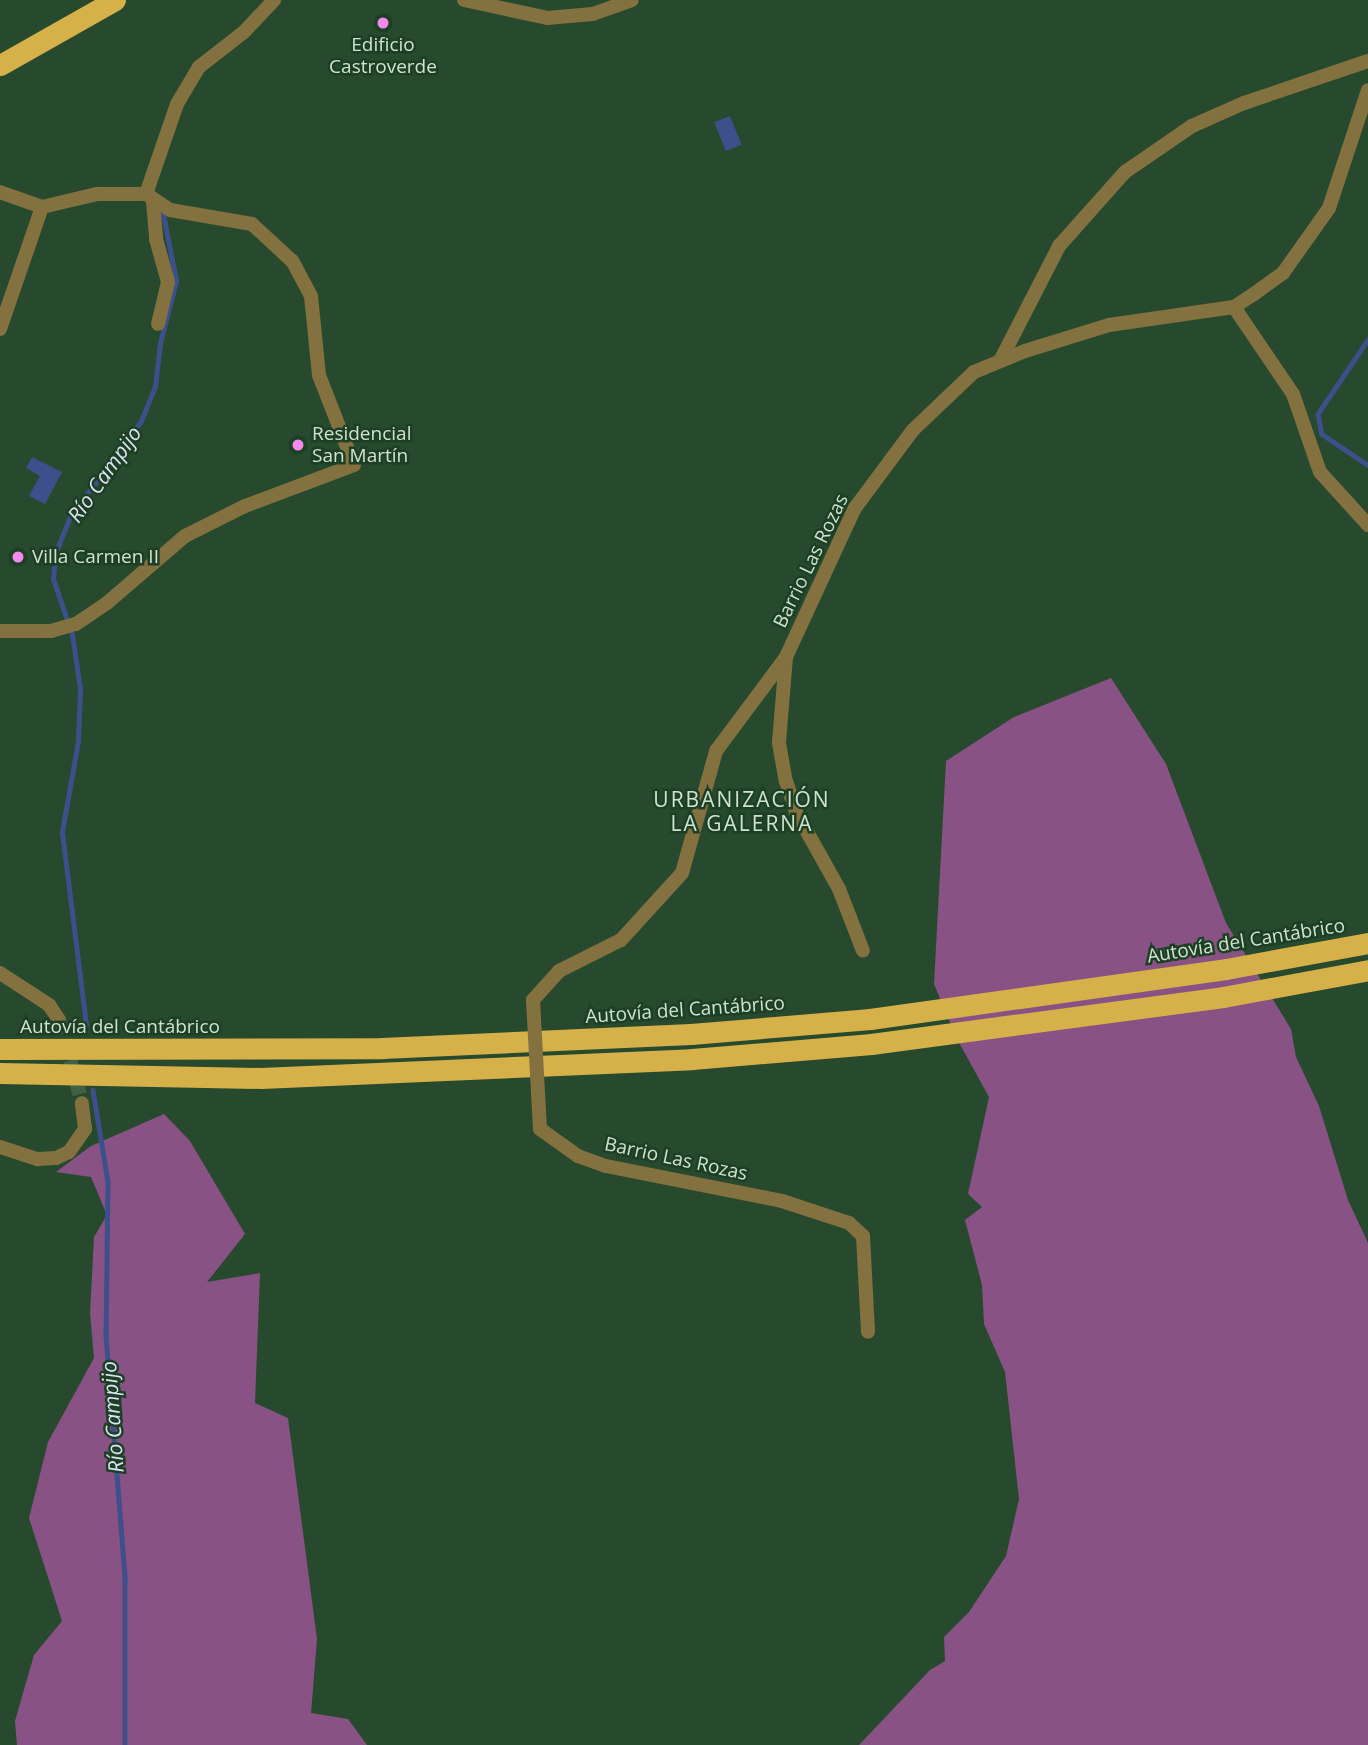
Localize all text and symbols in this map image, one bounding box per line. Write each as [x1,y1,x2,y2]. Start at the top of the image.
marker: Edificio Castroverde [375,15,391,31]
place label: Edificio Castroverde [329,34,437,78]
water label: Río Campijo [62,421,146,527]
place label: Residencial San Martín [312,423,411,467]
marker: Residencial San Martín [290,437,306,453]
street label: Barrio Las Rozas [769,491,853,631]
place label: Villa Carmen II [32,546,159,568]
marker: Villa Carmen II [10,549,26,565]
district label: URBANIZACIÓN LA GALERNA [655,786,829,836]
street label: Autovía del Cantábrico [1145,914,1347,968]
street label: Autovía del Cantábrico [584,992,786,1028]
street label: Autovía del Cantábrico [20,1016,220,1038]
street label: Barrio Las Rozas [602,1133,750,1185]
water label: Río Campijo [96,1360,128,1474]

